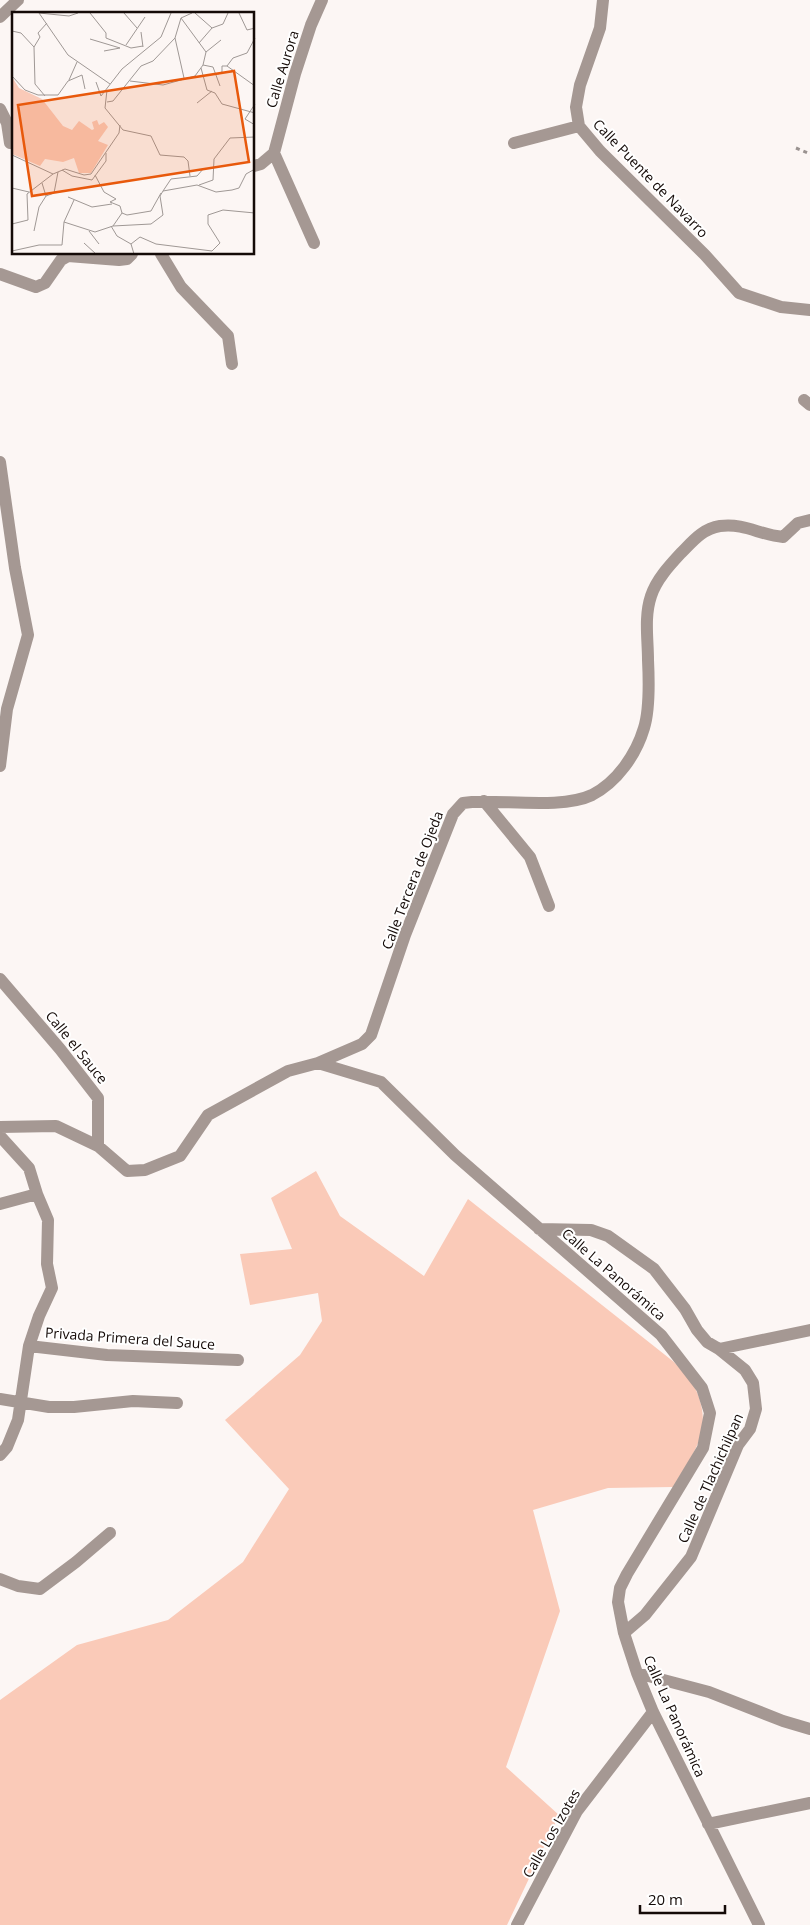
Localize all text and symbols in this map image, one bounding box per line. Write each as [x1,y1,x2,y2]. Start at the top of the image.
inset map [12,12,255,255]
street label: Calle Aurora [261,28,303,110]
street label: Calle Puente de Navarro [589,115,713,241]
street label: Calle Tercera de Ojeda [377,808,447,952]
street label: Calle el Sauce [42,1007,112,1088]
street label: Calle La Panorámica [558,1224,670,1324]
street label: Privada Primera del Sauce [44,1323,216,1353]
street label: Calle de Tlachichilpan [673,1410,747,1546]
street label: Calle La Panorámica [640,1652,710,1780]
street label: Calle Los Izotes [518,1785,584,1881]
scale bar [640,1882,725,1914]
text: 20 m [648,1889,683,1909]

